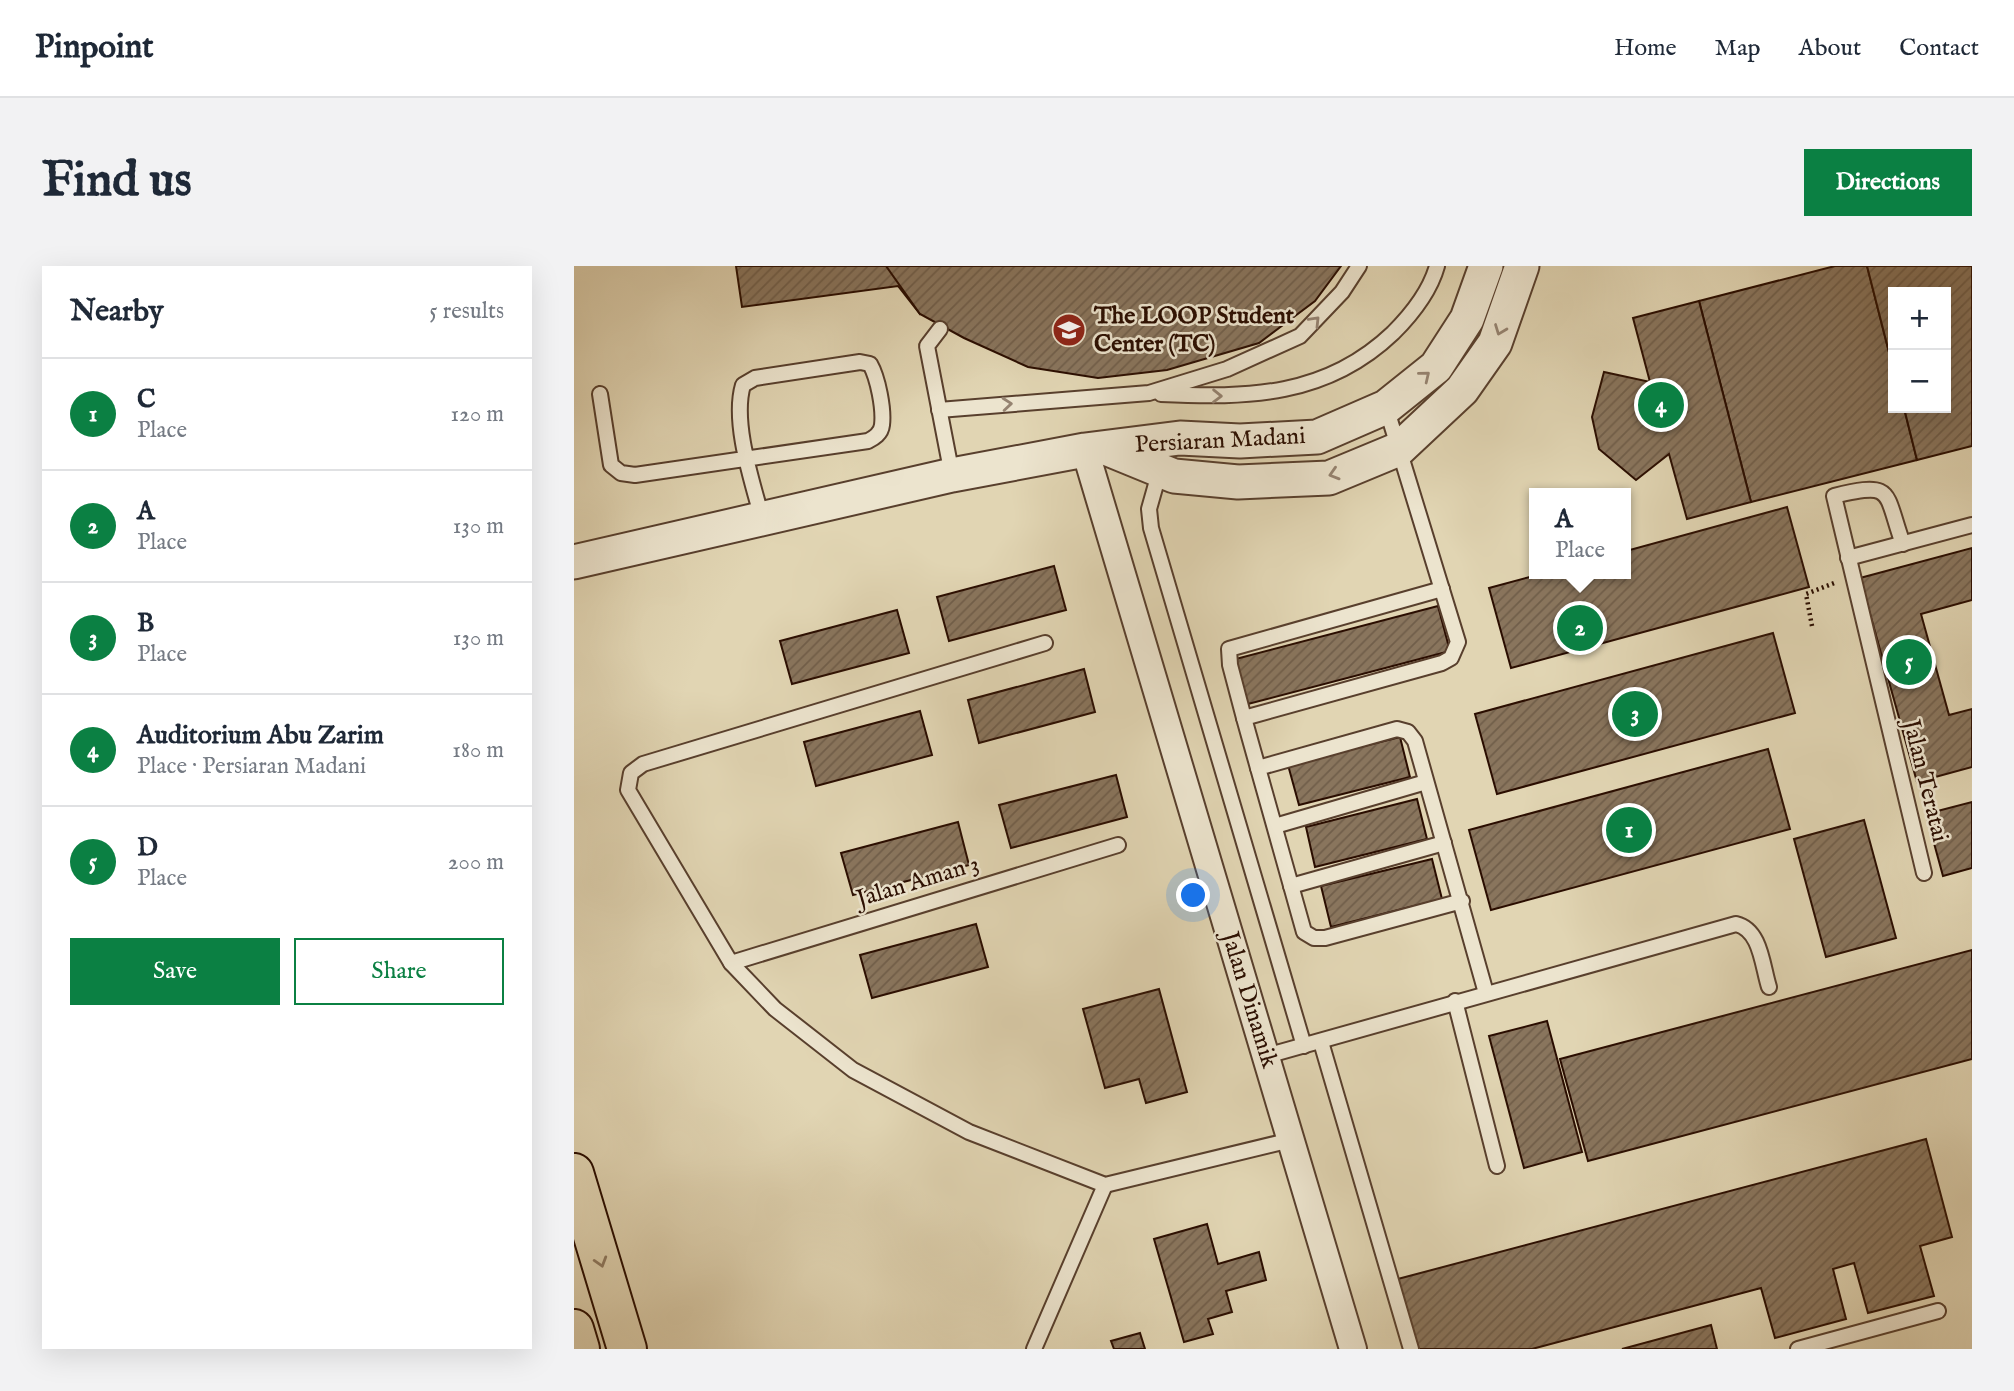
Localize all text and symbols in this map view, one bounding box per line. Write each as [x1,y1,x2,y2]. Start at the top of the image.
text: Pinpoint [35,27,154,69]
text: Home [1614,33,1677,64]
text: Map [1715,33,1761,64]
text: About [1799,33,1861,64]
text: Contact [1899,33,1979,64]
button: Directions [1804,149,1972,216]
text: Find us [42,151,192,213]
map controls [1888,287,1951,413]
button: + [1888,287,1951,350]
text: Nearby [70,293,163,331]
text: 5 results [429,297,504,326]
place label: The LOOP Student Center (TC) [1093,301,1295,360]
school or university icon: The LOOP Student Center (TC) [1050,311,1088,349]
one-way arrow [1306,316,1319,329]
one-way arrow [1494,323,1508,335]
button: − [1888,350,1951,413]
one-way arrow [1418,371,1430,384]
pin: 4 [1638,379,1684,431]
text: C [137,383,156,416]
one-way arrow [1212,389,1223,404]
one-way arrow [1002,397,1013,412]
text: 1 [89,400,97,429]
text: 120 m [451,400,504,429]
text: Place [137,416,187,445]
street label: Persiaran Madani [1134,421,1306,461]
one-way arrow [1328,466,1340,481]
popup [1529,488,1631,579]
text: A [137,495,155,528]
text: A [1555,503,1573,536]
text: 2 [88,512,98,541]
text: 130 m [453,512,504,541]
text: Place [137,528,187,557]
text: Place [1555,536,1605,565]
pin: 2 [1557,602,1603,654]
text: B [137,607,154,640]
text: 3 [89,624,97,653]
text: 130 m [453,624,504,653]
pin: 5 [1886,636,1932,688]
text: Place [137,640,187,669]
pin: 3 [1612,688,1658,740]
street label: Jalan Teratai [1894,714,1955,845]
text: Auditorium Abu Zarim [137,719,384,752]
text: 4 [87,736,99,765]
text: 180 m [452,736,504,765]
text: Place · Persiaran Madani [137,752,366,781]
pin: 1 [1606,804,1652,856]
text: D [137,831,158,864]
text: 5 [89,848,97,877]
text: 200 m [448,848,504,877]
street label: Jalan Aman 3 [850,849,983,916]
text: Place [137,864,187,893]
your location [1176,878,1210,912]
street label: Jalan Dinamik [1213,925,1285,1072]
button: Save [70,938,280,1005]
button: Share [294,938,504,1005]
one-way arrow [592,1256,607,1268]

